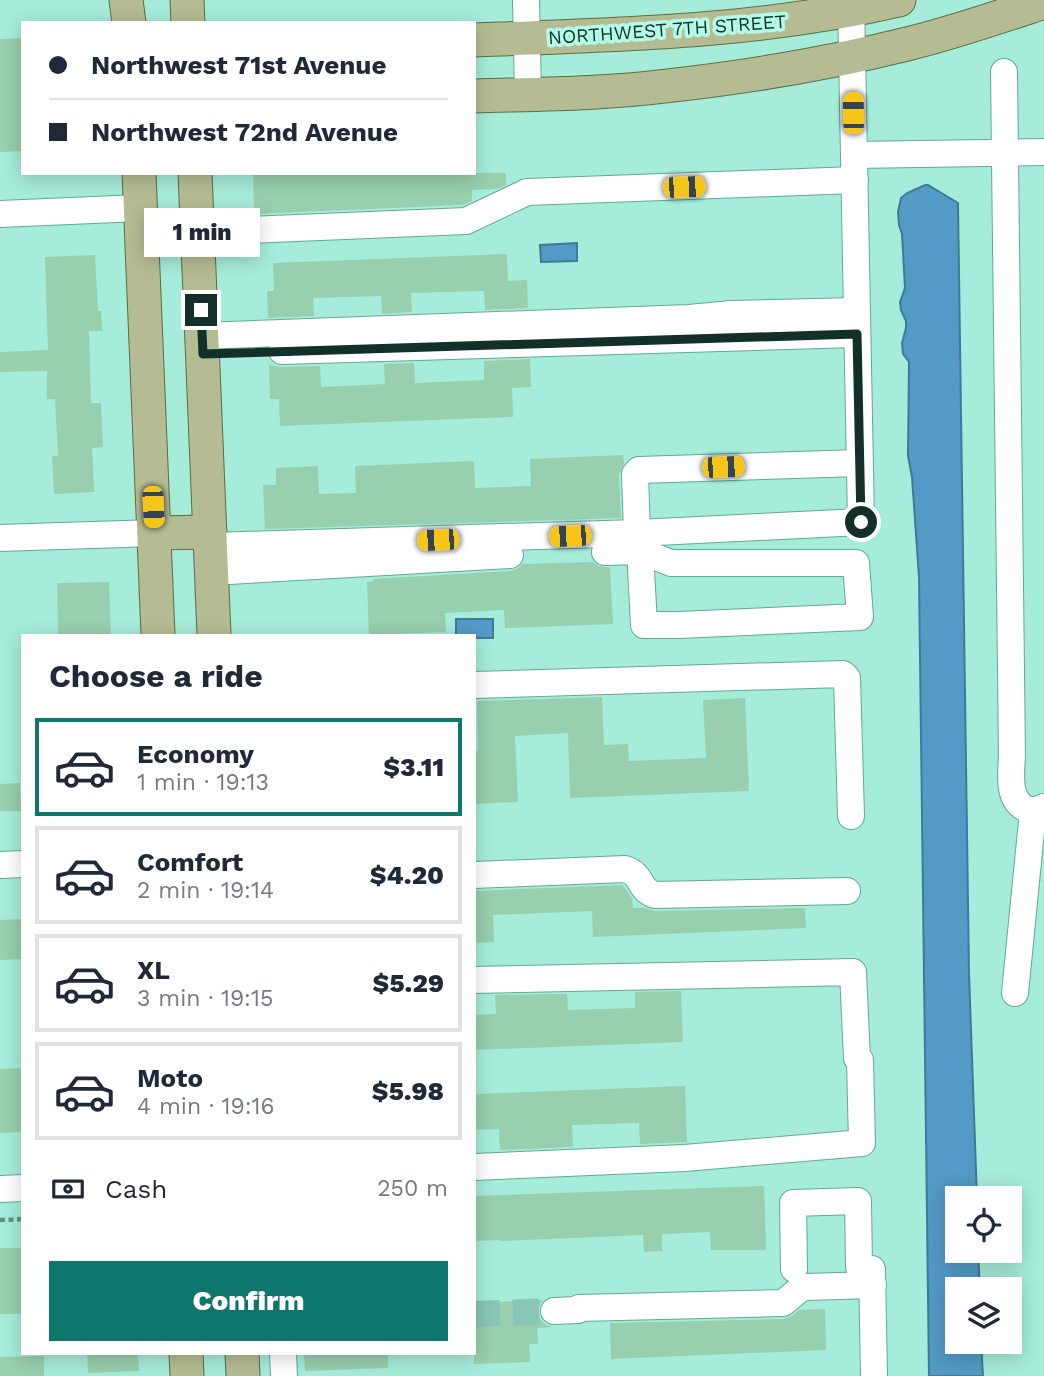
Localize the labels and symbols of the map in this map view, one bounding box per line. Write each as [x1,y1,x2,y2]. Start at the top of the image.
street label: NORTHWEST 7TH STREET [547,10,787,49]
car [843,92,864,134]
car [663,176,706,198]
callout: 1 min [143,208,259,258]
route end [185,294,217,326]
car [702,456,745,478]
car [142,485,165,529]
route start [845,506,877,538]
car [549,525,592,547]
car [417,529,460,551]

